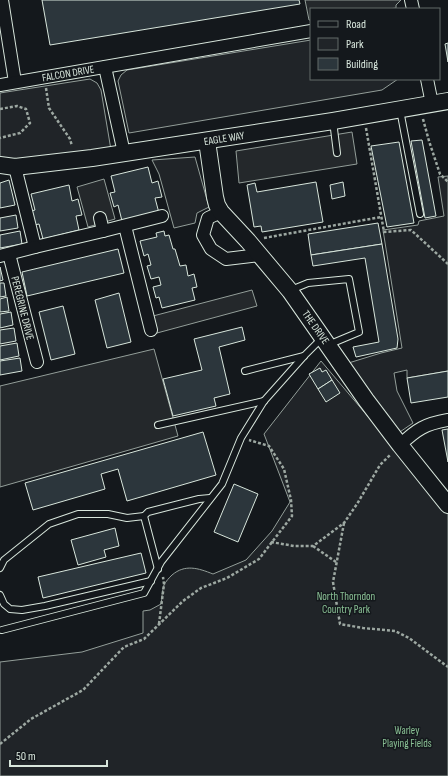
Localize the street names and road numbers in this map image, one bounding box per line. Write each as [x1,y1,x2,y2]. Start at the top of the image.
street label: FALCON DRIVE [41,62,95,84]
street label: EAGLE WAY [203,129,246,148]
street label: PEREGRINE DRIVE [8,275,37,342]
street label: THE DRIVE [299,308,332,347]

